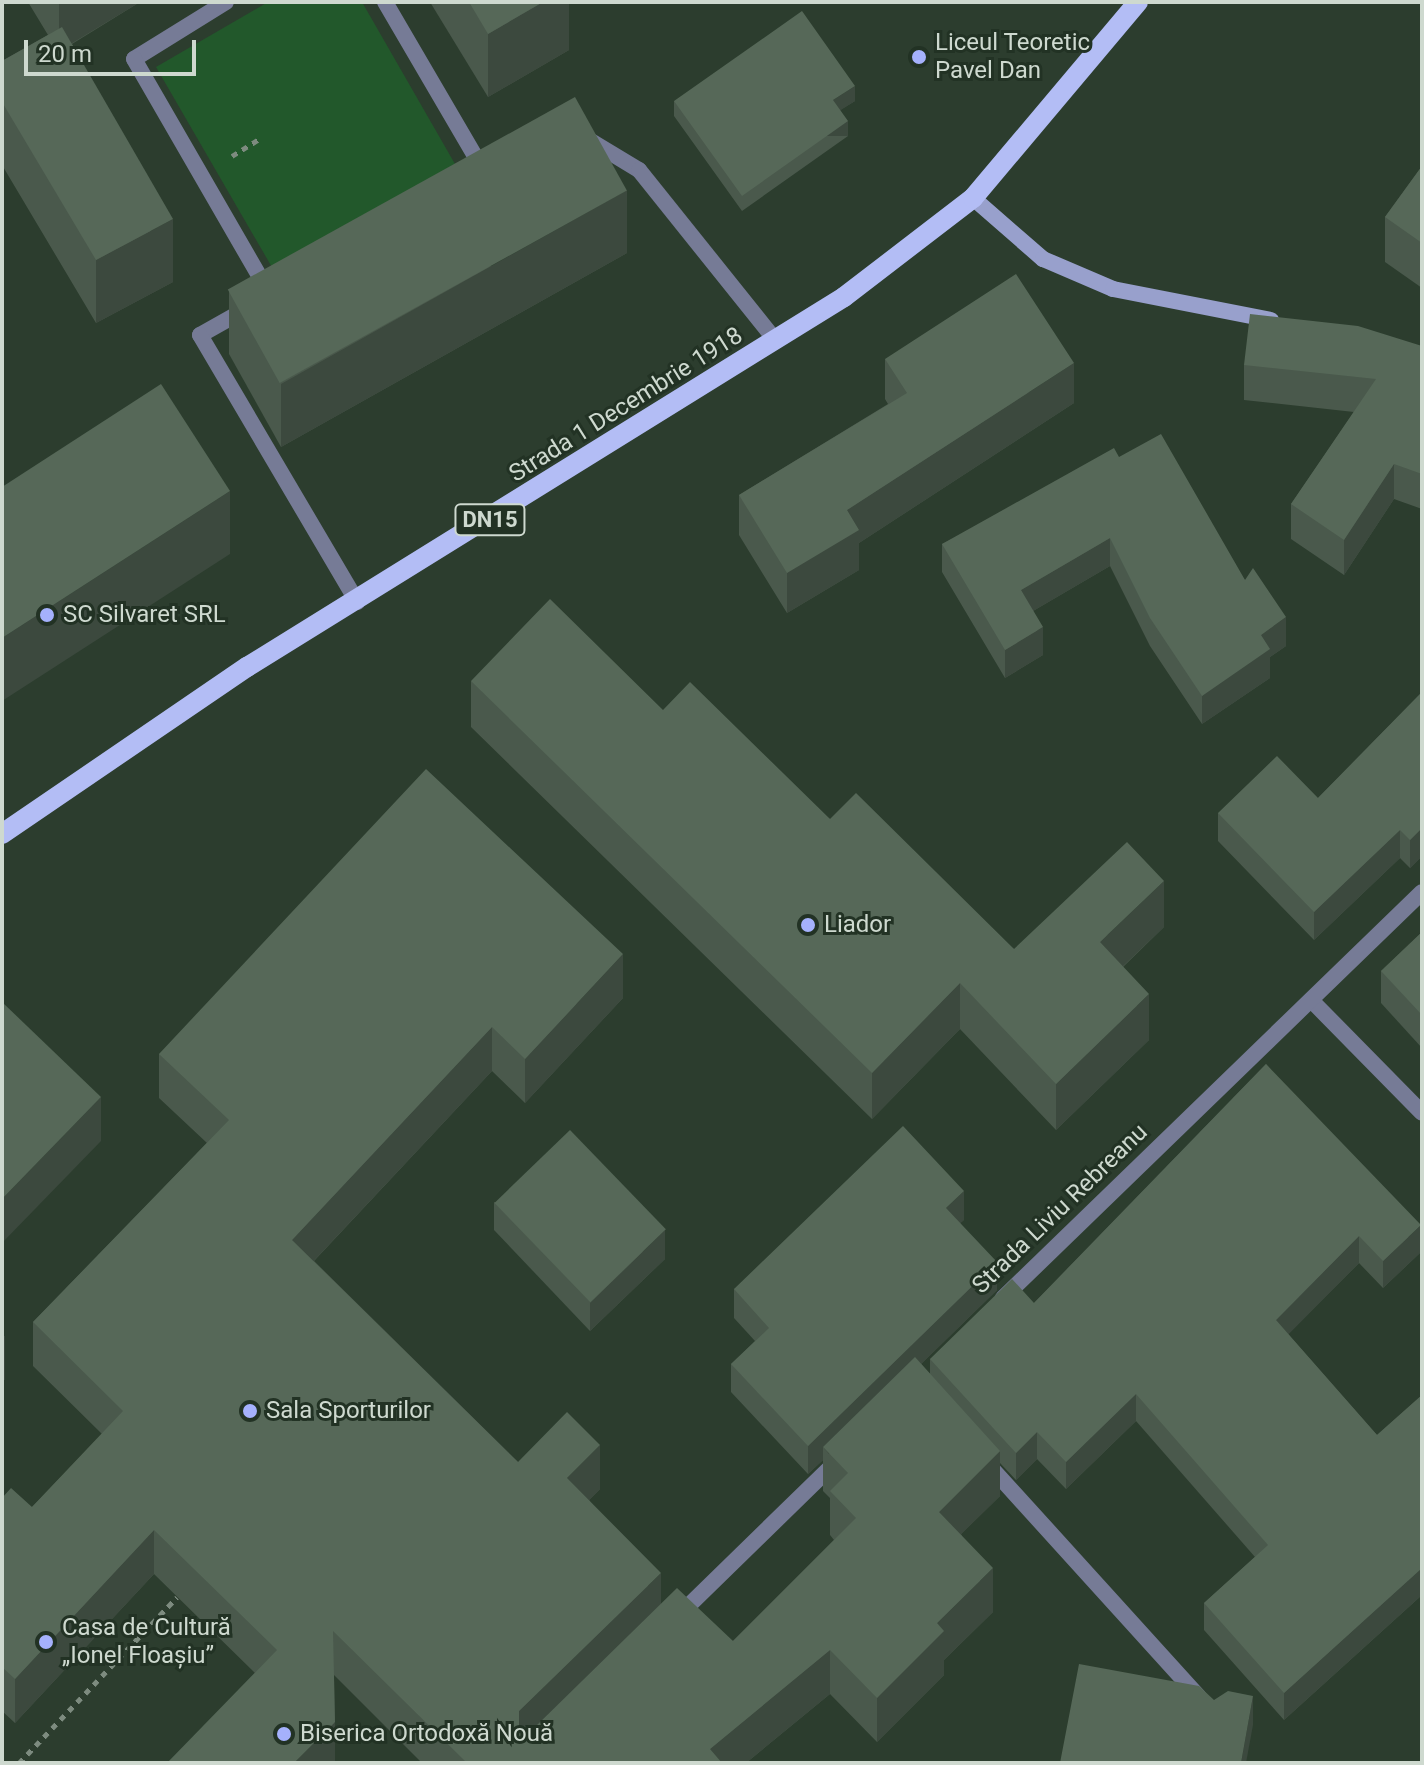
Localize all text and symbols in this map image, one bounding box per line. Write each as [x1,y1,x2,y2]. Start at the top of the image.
scale bar [28,24,200,74]
place label: Liceul Teoretic Pavel Dan [935,29,1091,85]
text: 20 m [38,40,92,68]
marker: Liceul Teoretic Pavel Dan [910,48,928,66]
street label: Strada 1 Decembrie 1918 [504,321,748,489]
road number: DN15 [454,502,526,538]
place label: SC Silvaret SRL [63,601,226,629]
marker: SC Silvaret SRL [38,606,56,624]
place label: Liador [824,911,891,939]
marker: Liador [799,916,817,934]
street label: Strada Liviu Rebreanu [967,1118,1153,1300]
place label: Sala Sporturilor [266,1397,431,1425]
marker: Sala Sporturilor [241,1402,259,1420]
place label: Casa de Cultură „Ionel Floașiu” [62,1614,231,1670]
marker: Casa de Cultură „Ionel Floașiu” [37,1633,55,1651]
place label: Biserica Ortodoxă Nouă [300,1720,553,1748]
marker: Biserica Ortodoxă Nouă [275,1725,293,1743]

